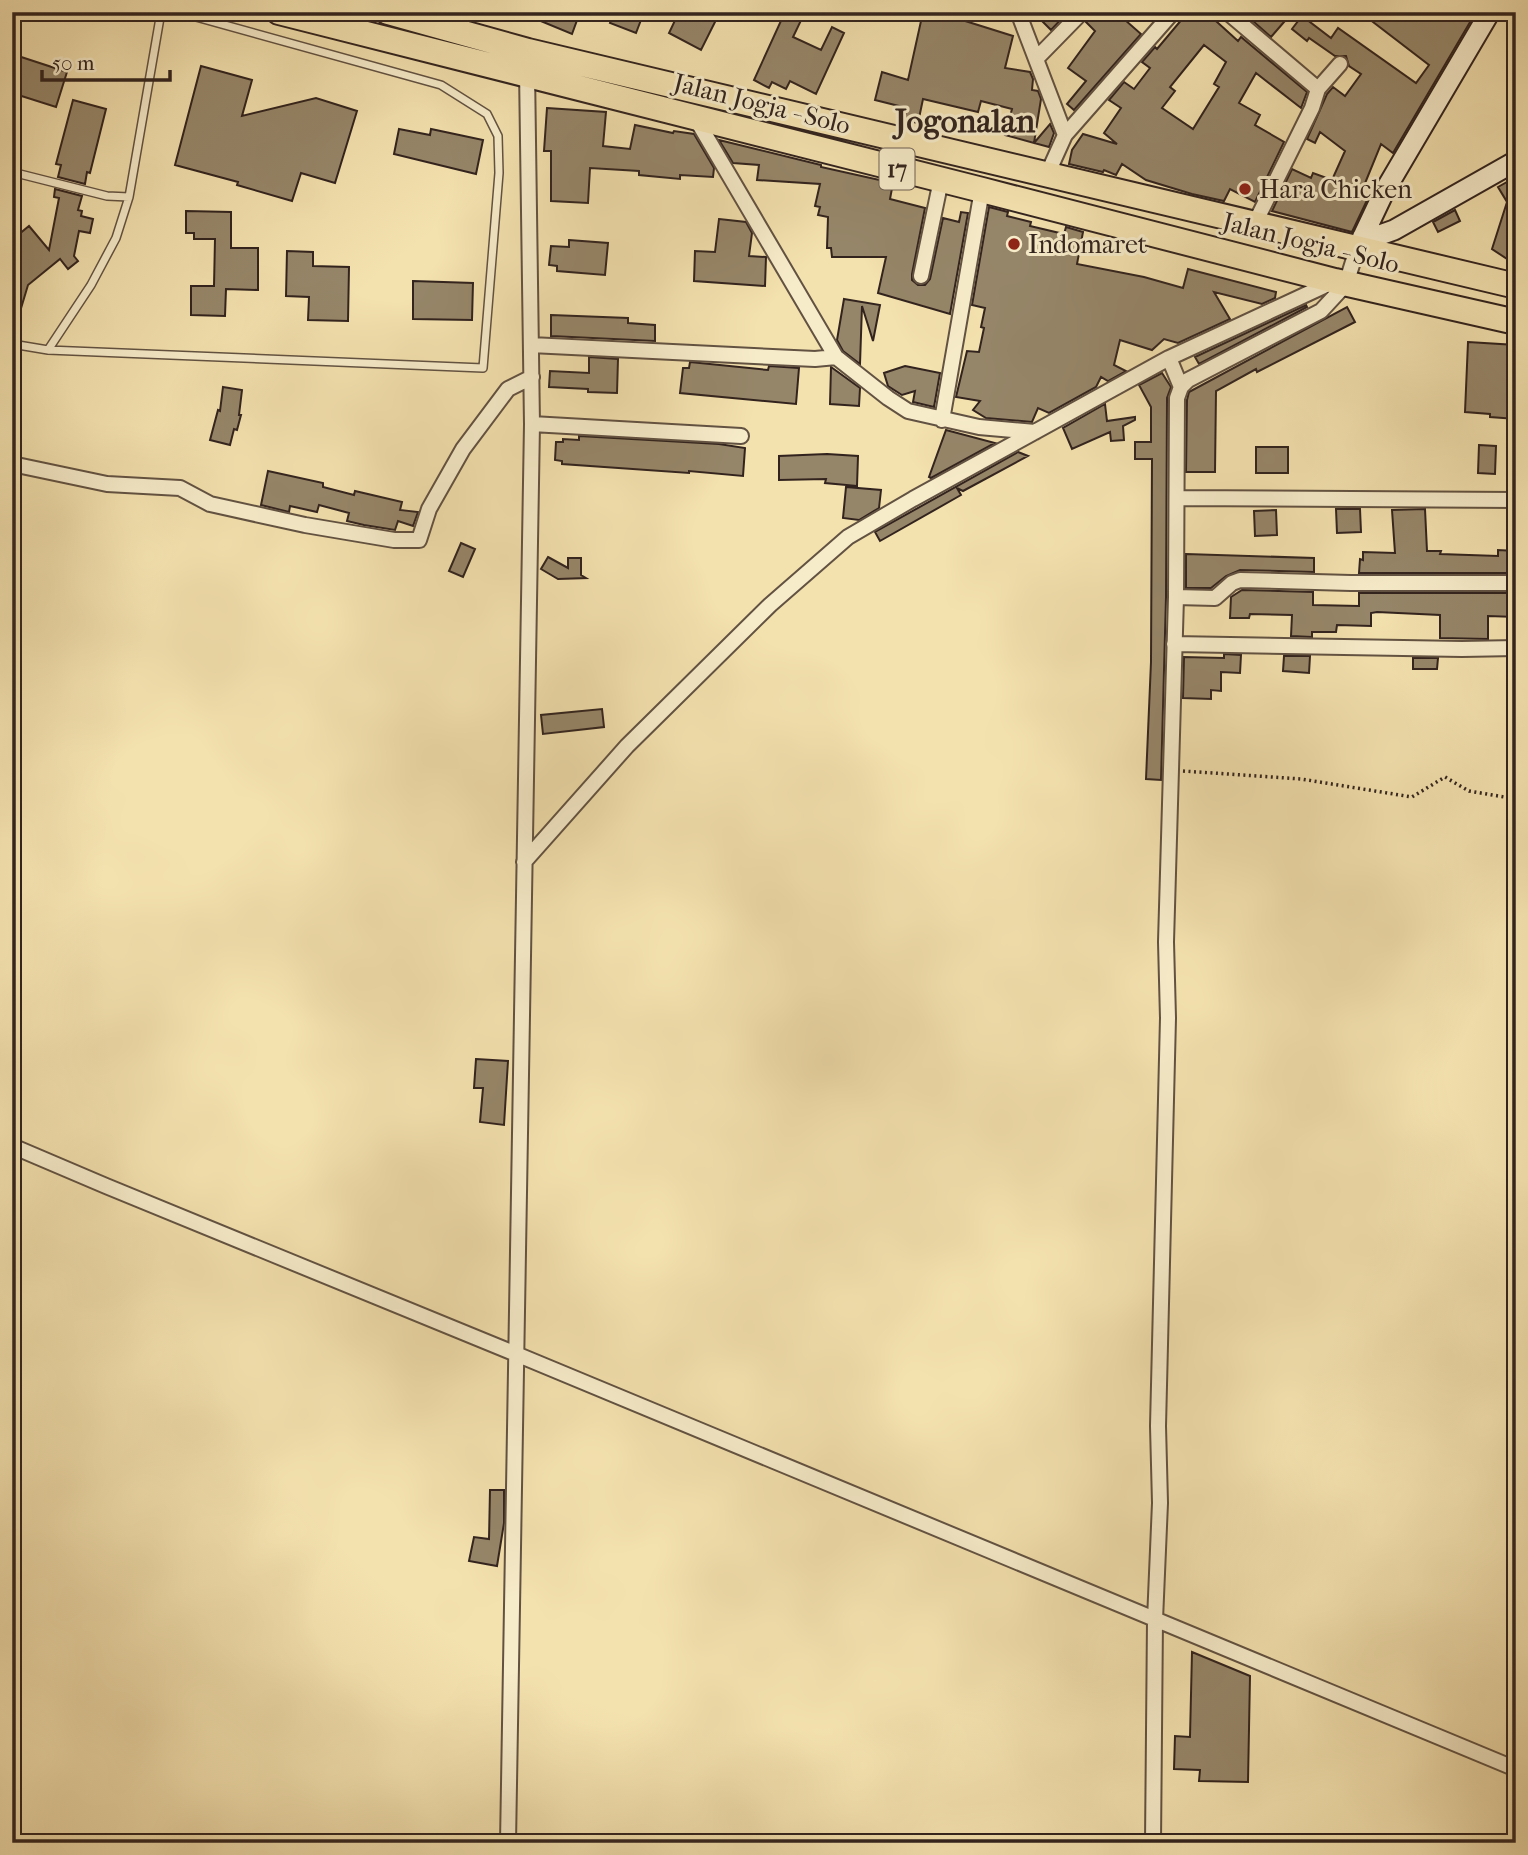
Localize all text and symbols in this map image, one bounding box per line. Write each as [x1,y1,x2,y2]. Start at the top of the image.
scale bar [42,38,170,82]
text: 50 m [52,51,95,75]
street label: Jalan Jogja - Solo [668,67,854,141]
district label: Jogonalan [892,102,1036,141]
road number: 17 [880,148,914,190]
place label: Hara Chicken [1259,174,1412,205]
marker: Hara Chicken [1237,181,1253,197]
street label: Jalan Jogja - Solo [1217,206,1403,280]
place label: Indomaret [1028,229,1148,260]
marker: Indomaret [1006,236,1022,252]

